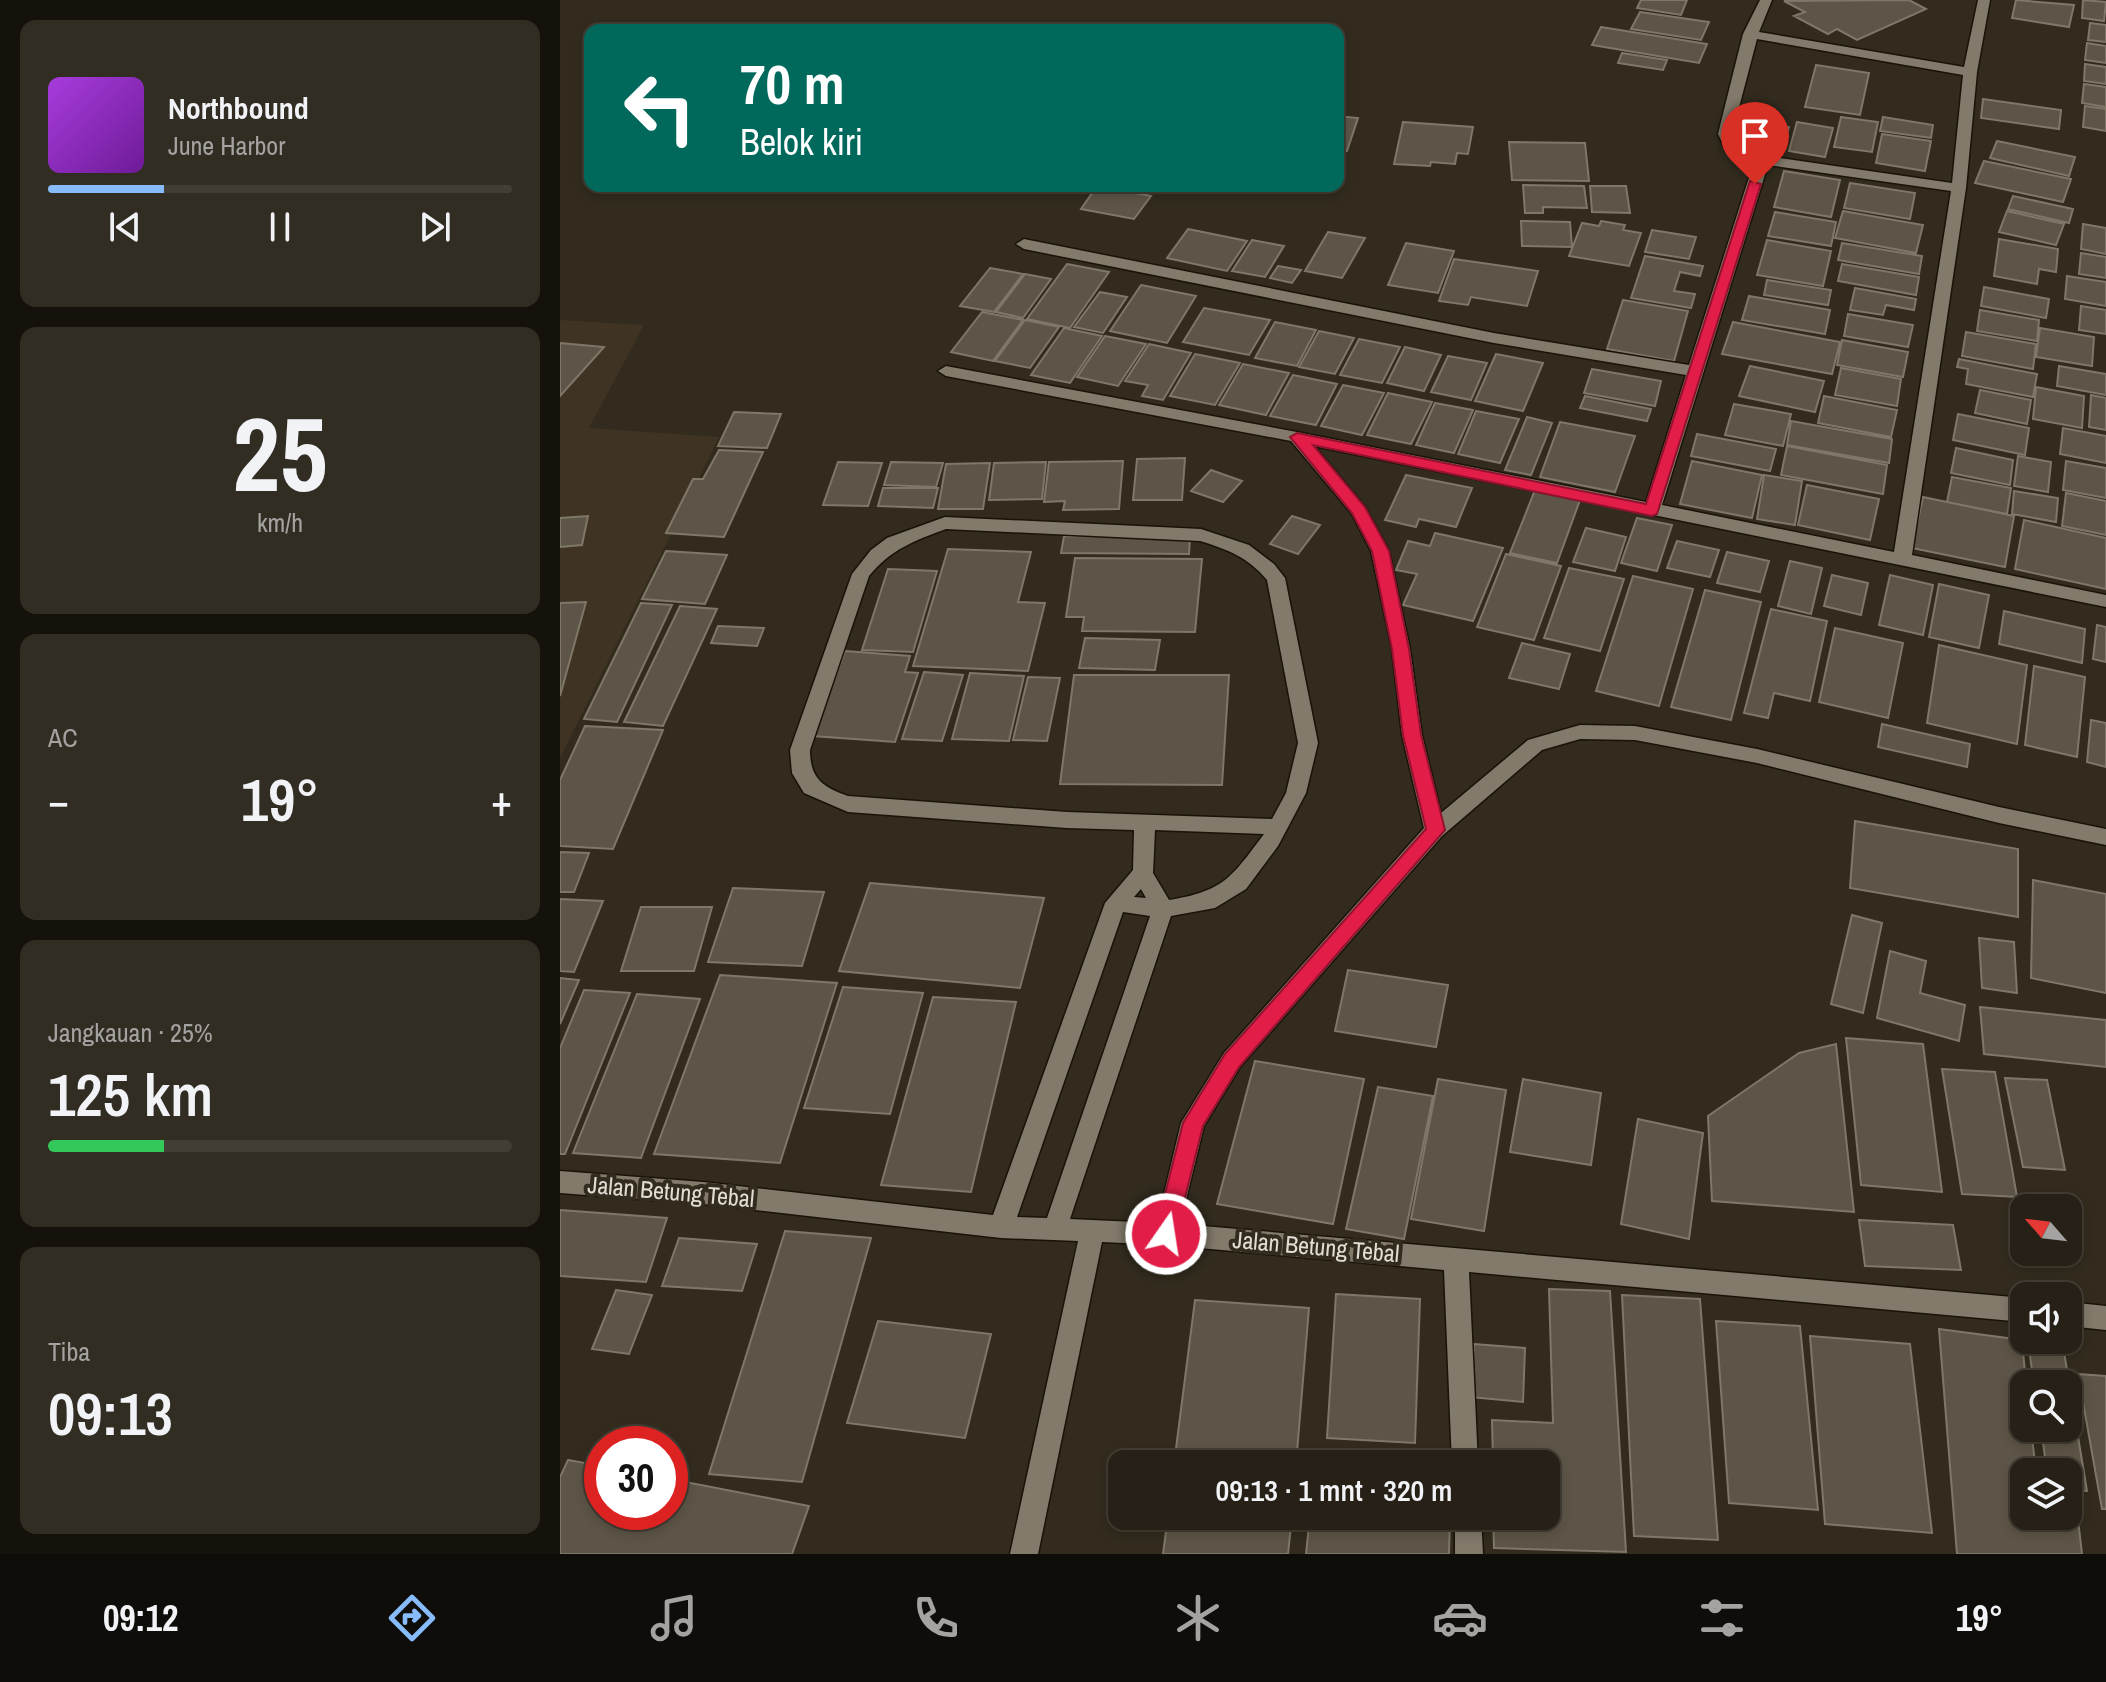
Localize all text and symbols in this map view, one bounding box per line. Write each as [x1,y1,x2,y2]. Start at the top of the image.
text: 70 m [740,46,845,121]
icon: left [608,56,712,160]
text: Northbound [168,88,309,128]
pin [1721,102,1789,184]
icon: arrive [1733,114,1777,158]
text: Belok kiri [740,118,863,166]
text: June Harbor [168,128,285,163]
icon: previous [103,205,147,249]
icon: pause [258,205,302,249]
icon: next [413,205,457,249]
text: 25 [233,383,327,523]
text: km/h [257,505,303,540]
text: AC [48,720,78,755]
text: 19° [241,759,319,840]
text: − [48,770,69,830]
text: + [491,770,512,830]
text: Jangkauan · 25% [48,1015,213,1050]
text: 125 km [48,1054,213,1135]
street label: Jalan Betung Tebal [586,1168,756,1214]
position arrow [1124,1192,1208,1276]
north arrow [2010,1194,2082,1266]
map controls [2010,1194,2082,1530]
street label: Jalan Betung Tebal [1231,1223,1401,1269]
button: sound [2010,1282,2082,1354]
text: Tiba [48,1334,90,1369]
button: search [2010,1370,2082,1442]
text: 09:13 [48,1373,173,1454]
speed limit sign: 30 [584,1426,688,1530]
button: layers [2010,1458,2082,1530]
text: 09:13 · 1 mnt · 320 m [1216,1470,1453,1510]
icon: directions [384,1590,440,1646]
icon: music [646,1590,702,1646]
icon: phone [908,1590,964,1646]
icon: climate [1170,1590,1226,1646]
icon: car [1432,1590,1488,1646]
icon: filters [1694,1590,1750,1646]
text: 09:12 [103,1594,178,1642]
text: 19° [1956,1594,2003,1642]

